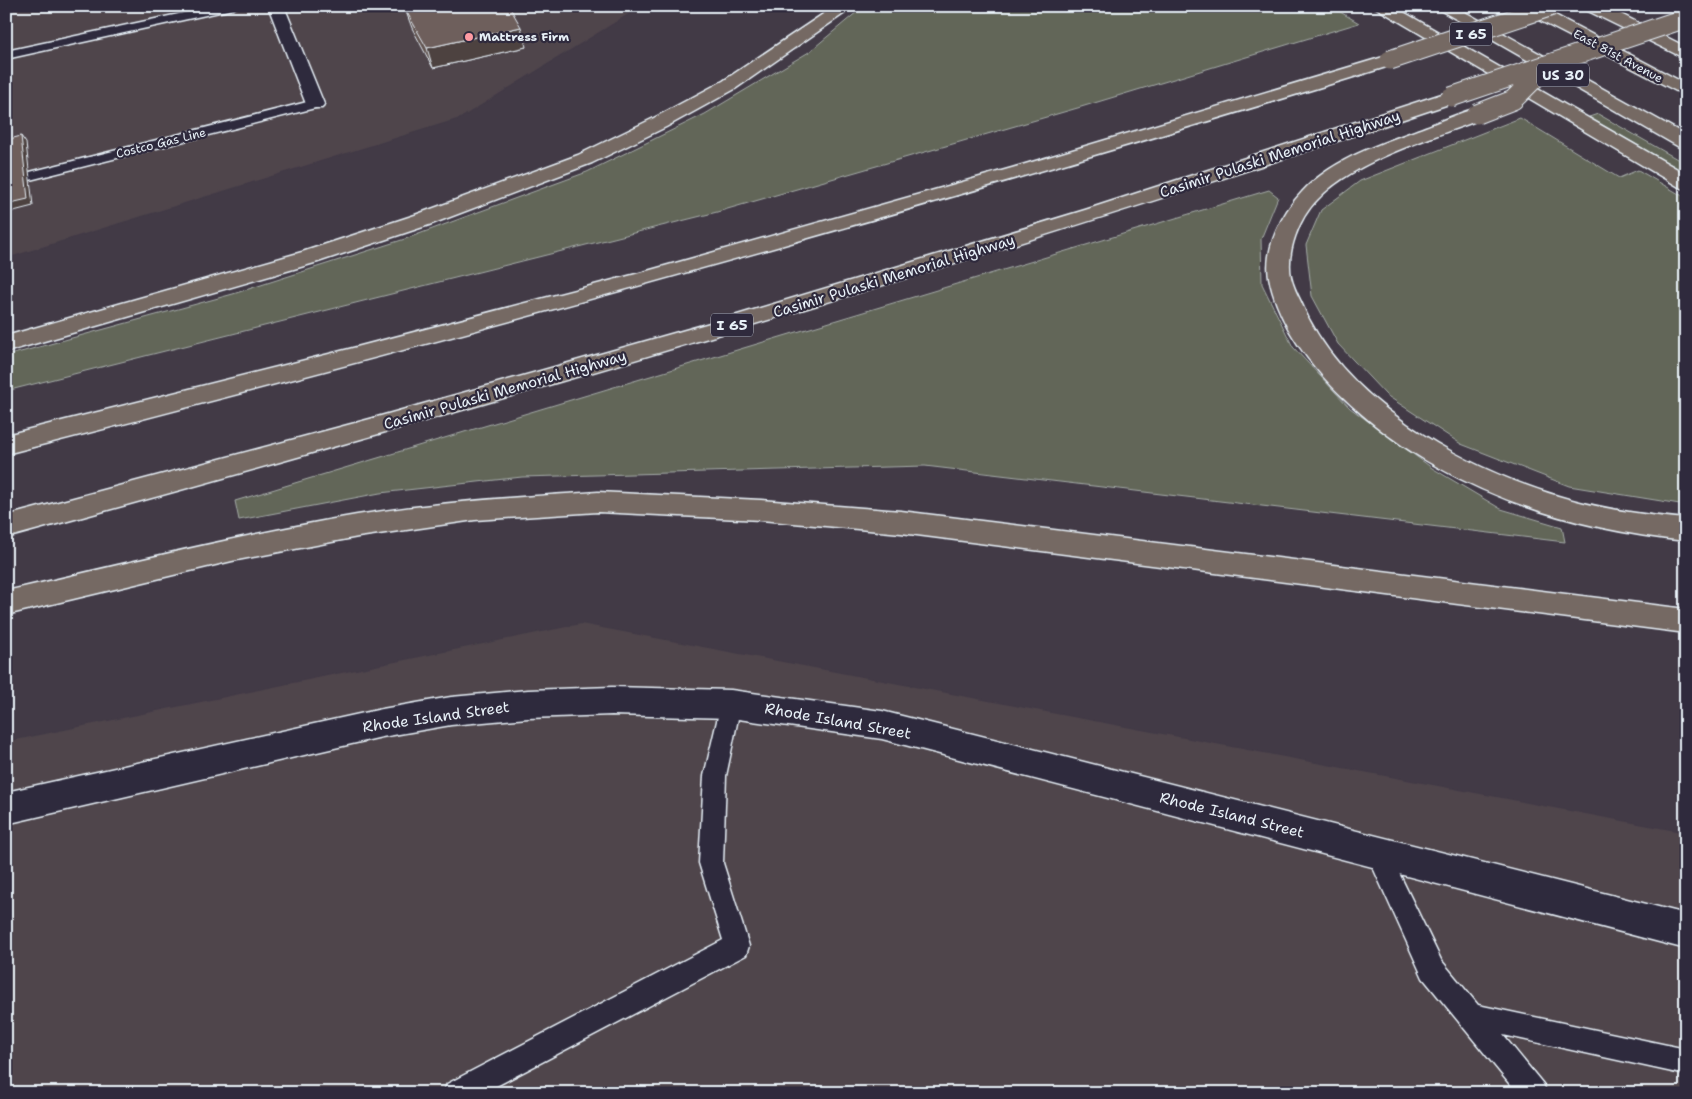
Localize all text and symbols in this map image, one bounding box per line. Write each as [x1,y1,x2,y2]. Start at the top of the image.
road number: I 65 [1450,22,1492,46]
street label: East 81st Avenue [1570,26,1666,87]
place label: Mattress Firm [479,29,569,45]
marker: Mattress Firm [463,31,475,43]
road number: US 30 [1537,64,1589,86]
street label: Casimir Pulaski Memorial Highway [1157,106,1403,202]
street label: Costco Gas Line [114,124,208,162]
street label: Casimir Pulaski Memorial Highway [771,230,1017,322]
road number: I 65 [711,314,753,336]
street label: Casimir Pulaski Memorial Highway [381,346,629,434]
street label: Rhode Island Street [361,697,511,737]
street label: Rhode Island Street [763,698,913,744]
street label: Rhode Island Street [1158,787,1306,843]

